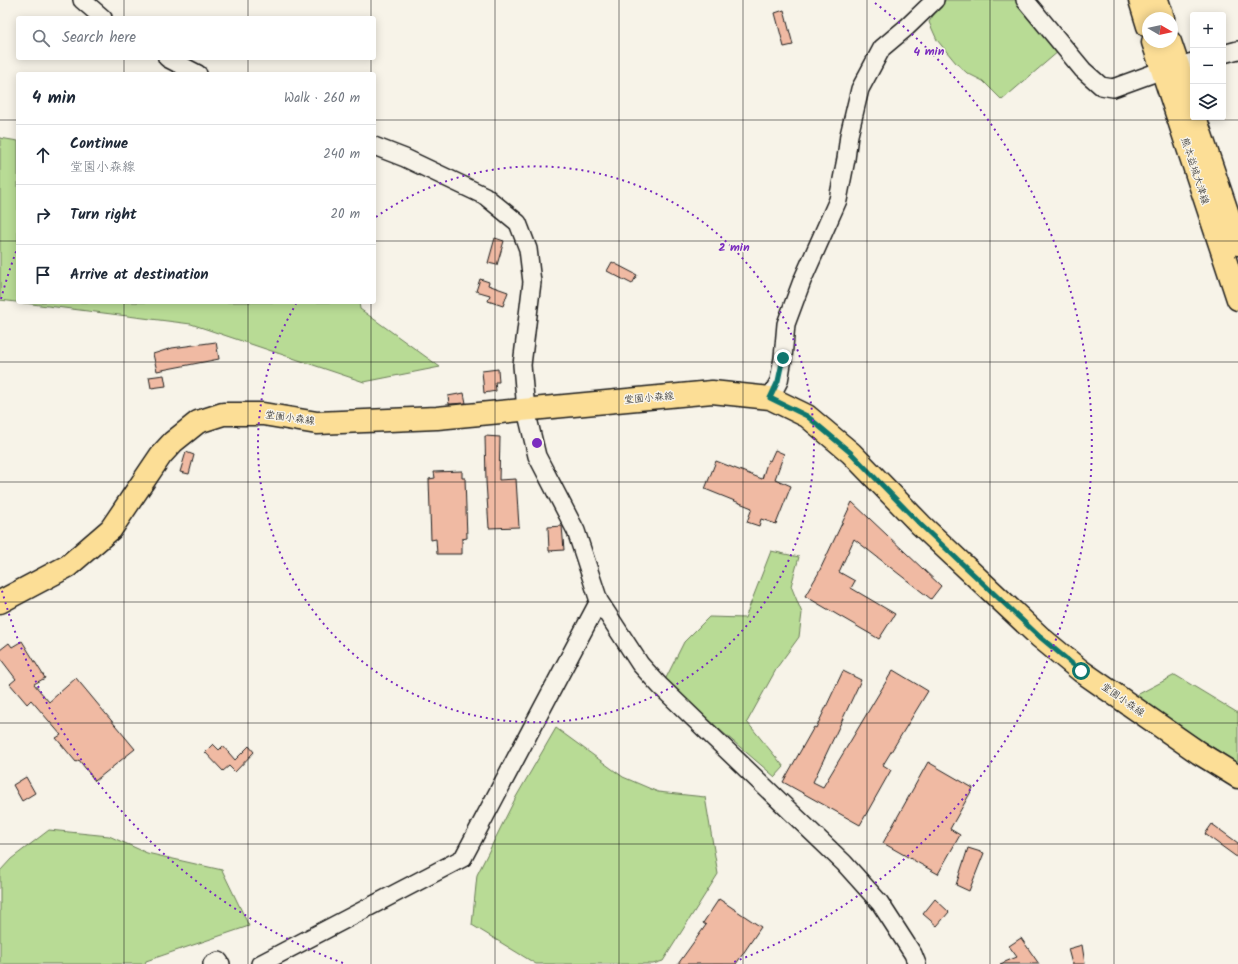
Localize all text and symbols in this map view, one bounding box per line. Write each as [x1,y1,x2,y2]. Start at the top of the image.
north arrow [1142,12,1178,48]
map controls [1190,12,1226,120]
button: + [1190,12,1226,48]
search box [16,16,376,60]
text: Search here [62,26,136,50]
icon: search [30,27,52,49]
text: 4 min [914,42,945,61]
button: − [1190,48,1226,84]
button: layers [1190,84,1226,120]
text: 4 min [32,85,76,112]
text: Walk · 260 m [284,88,360,109]
text: Continue [70,132,128,156]
street label: 熊本益城大津線 [1177,135,1213,207]
icon: ahead [32,144,54,166]
text: 240 m [323,144,360,165]
text: 堂園小森線 [70,157,135,178]
text: Turn right [70,203,137,227]
icon: right [32,204,54,226]
text: 20 m [330,204,360,225]
text: 2 min [718,238,750,257]
text: Arrive at destination [70,263,209,287]
icon: arrive [32,264,54,286]
route end [774,349,792,367]
street label: 堂園小森線 [623,388,675,408]
street label: 堂園小森線 [264,407,316,429]
centre of rings [530,436,544,450]
route start [1072,662,1090,680]
street label: 堂園小森線 [1098,679,1148,721]

